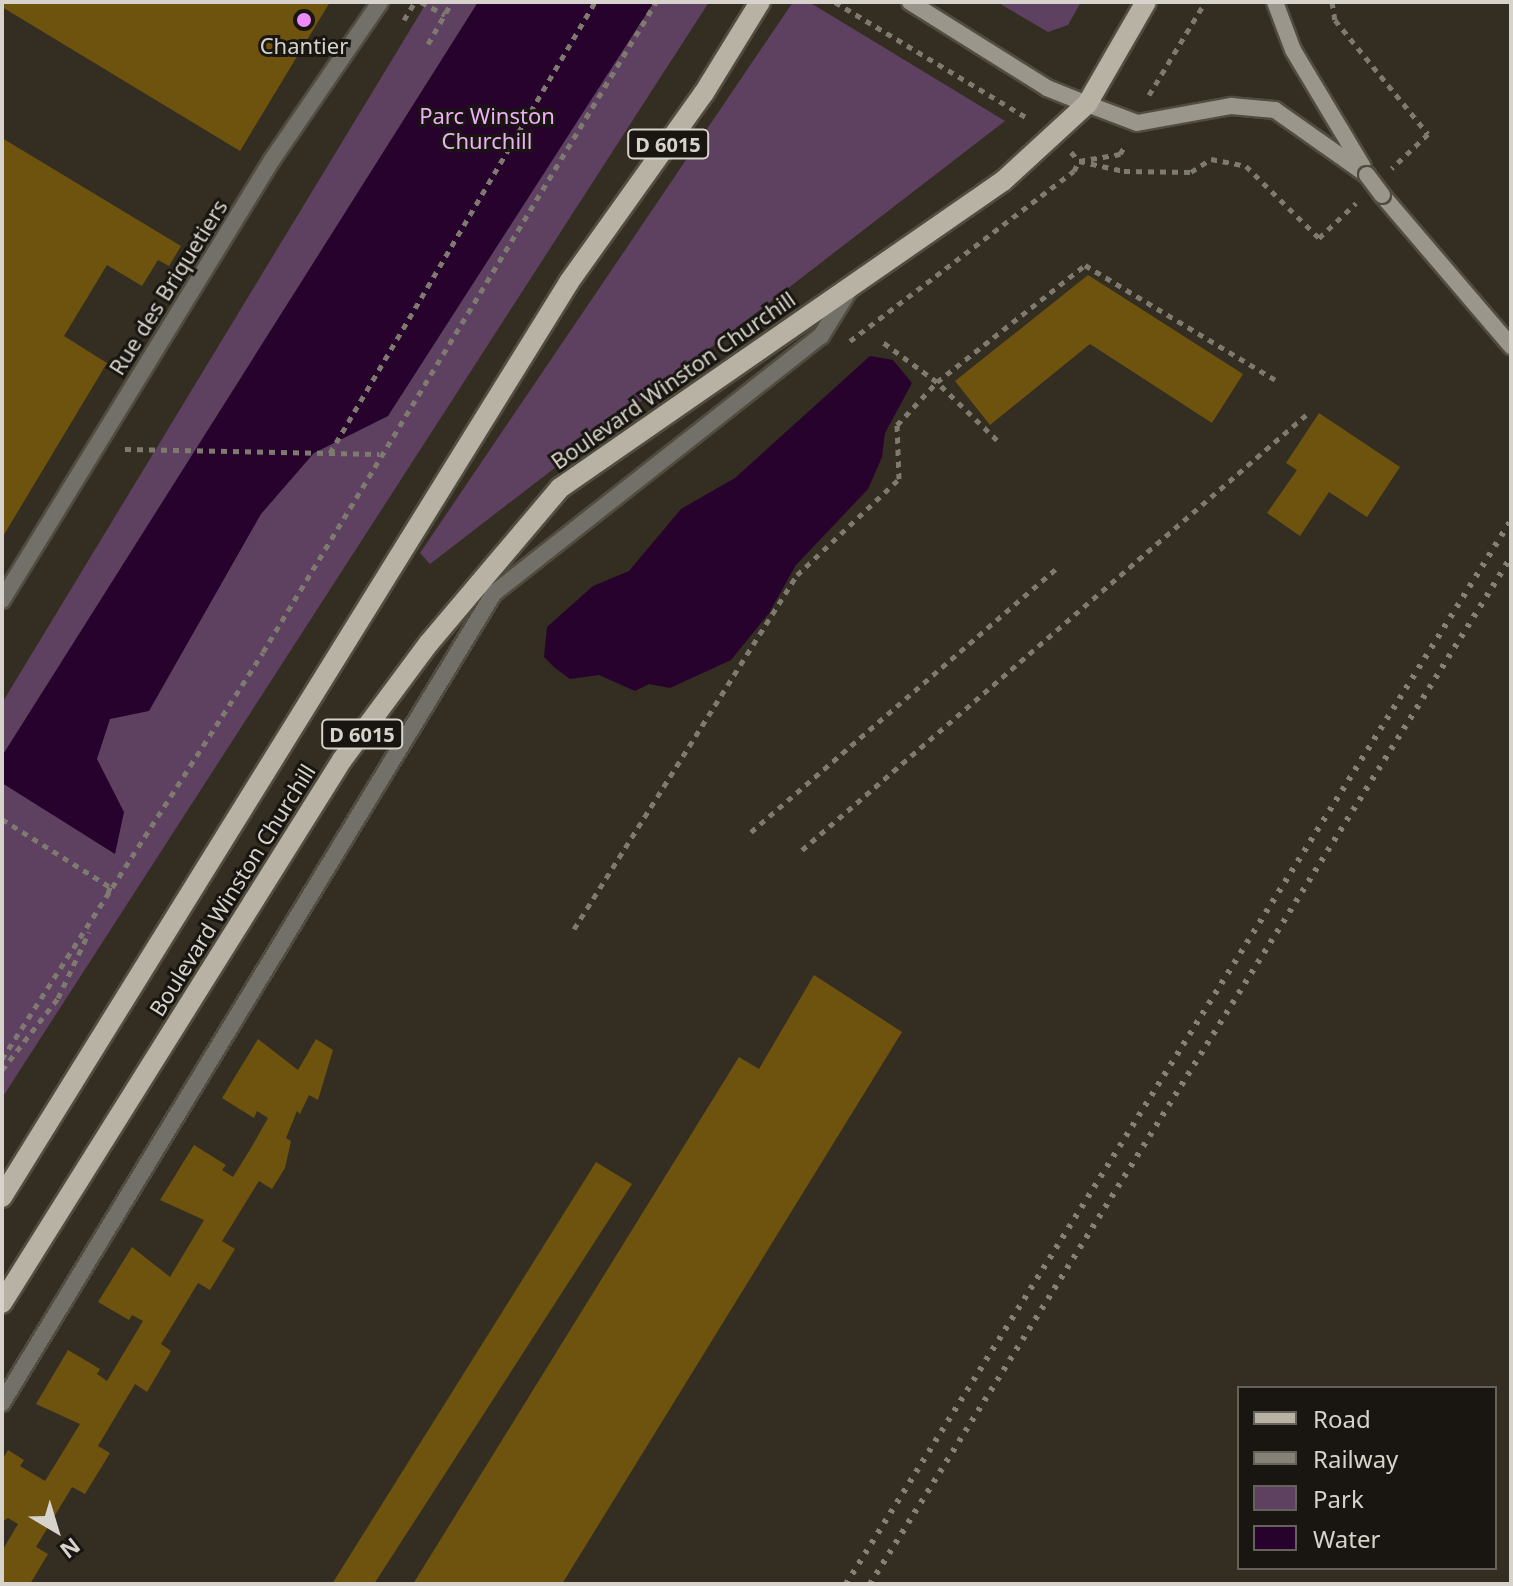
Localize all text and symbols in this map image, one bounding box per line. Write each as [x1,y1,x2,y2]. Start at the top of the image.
marker: Chantier [295,11,313,29]
place label: Chantier [260,33,348,59]
park label: Parc Winston Churchill [419,102,555,154]
road number: D 6015 [626,128,710,160]
street label: Rue des Briquetiers [103,194,233,380]
street label: Boulevard Winston Churchill [546,285,800,475]
road number: D 6015 [320,718,404,750]
street label: Boulevard Winston Churchill [143,759,321,1021]
legend [1237,1386,1497,1570]
text: Road [1313,1402,1371,1435]
text: Railway [1313,1442,1398,1475]
text: Park [1313,1482,1364,1515]
north arrow [16,1490,96,1570]
text: Water [1313,1522,1380,1555]
text: N [54,1532,87,1566]

